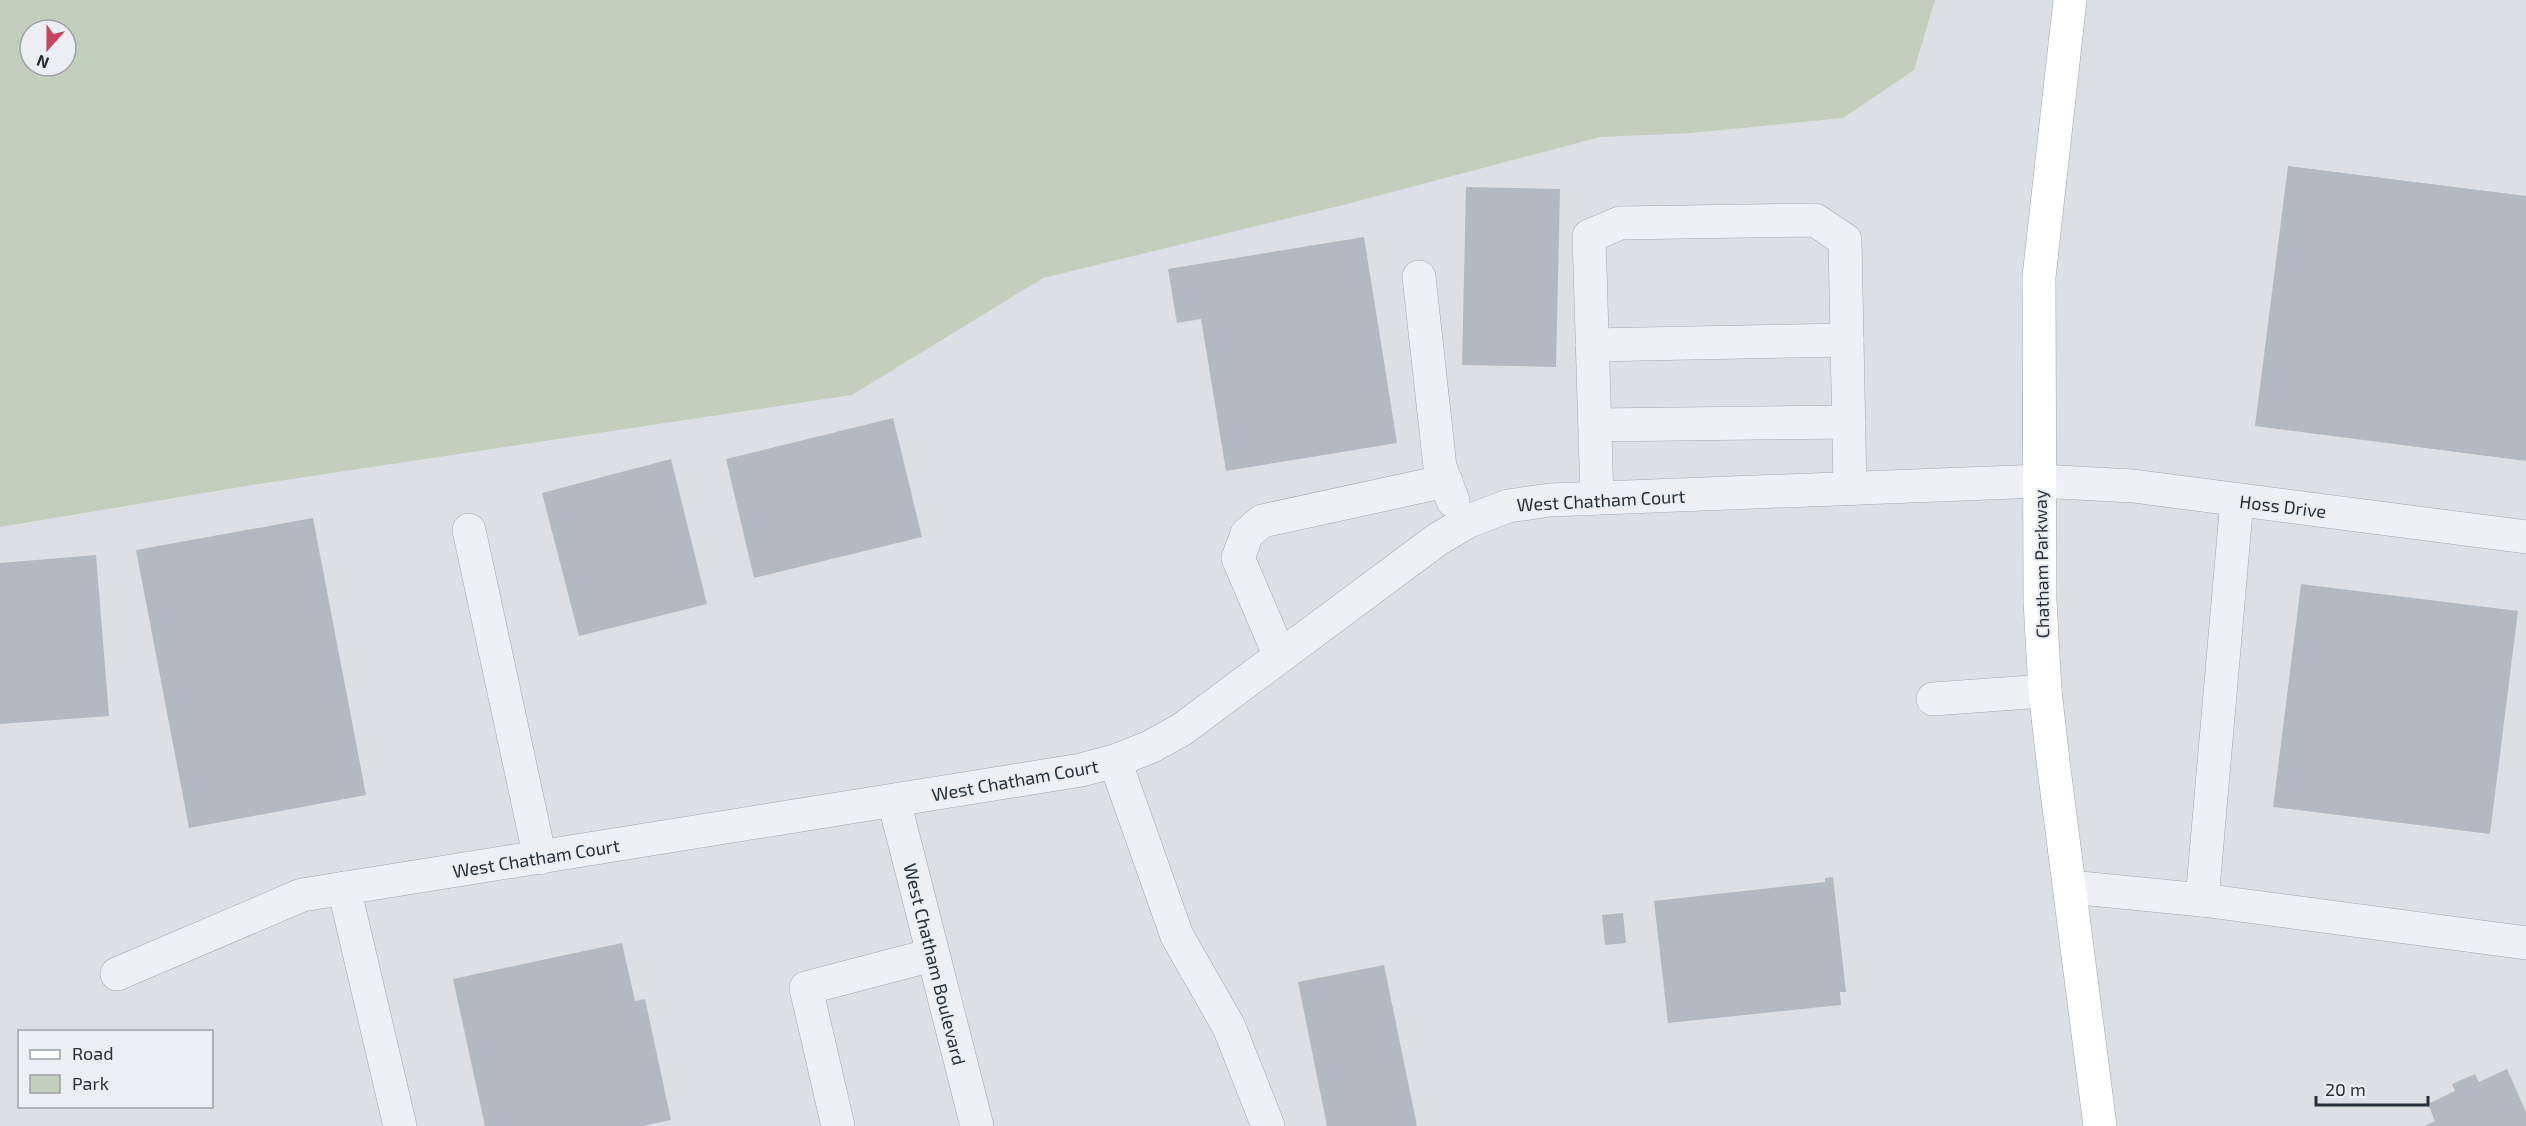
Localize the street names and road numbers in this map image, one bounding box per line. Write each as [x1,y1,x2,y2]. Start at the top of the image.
street label: West Chatham Court [1516,485,1686,515]
street label: Chatham Parkway [2029,489,2053,638]
street label: Hoss Drive [2238,490,2328,522]
street label: West Chatham Court [930,754,1100,805]
street label: West Chatham Court [451,834,621,882]
street label: West Chatham Boulevard [899,861,971,1067]

